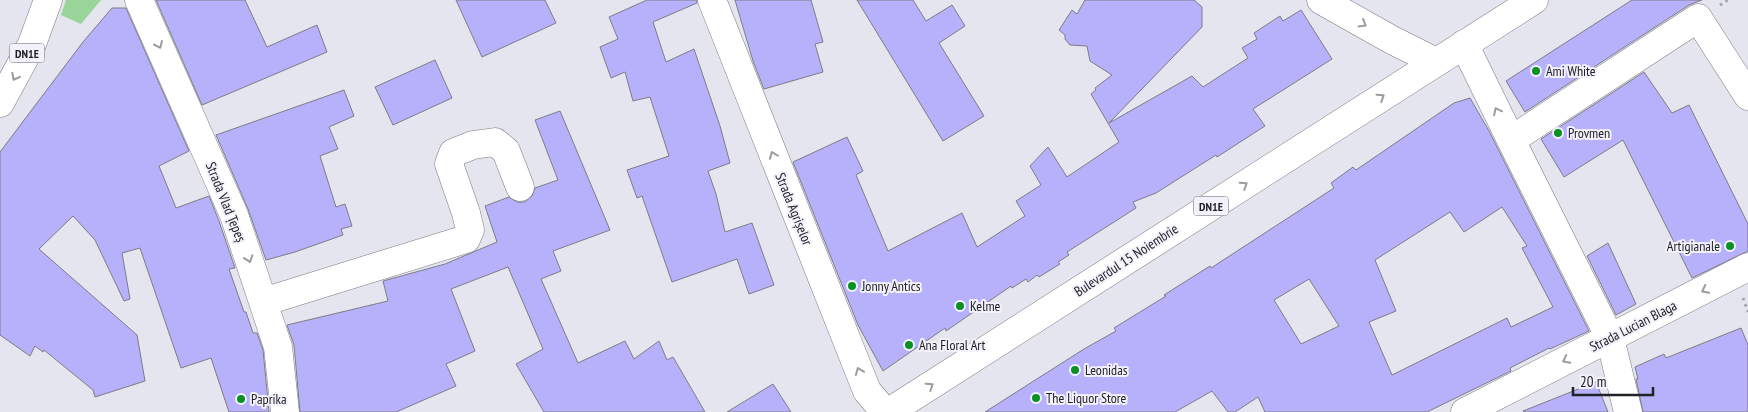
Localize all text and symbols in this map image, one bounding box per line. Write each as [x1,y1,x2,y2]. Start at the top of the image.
one-way arrow [1358,18,1367,28]
one-way arrow [152,40,163,49]
road number: DN1E [10,44,44,62]
place label: Ami White [1546,62,1596,80]
marker: Ami White [1530,65,1542,77]
one-way arrow [11,72,21,81]
one-way arrow [1375,94,1384,103]
one-way arrow [1492,107,1503,116]
place label: Provmen [1568,124,1610,142]
marker: Provmen [1552,127,1564,139]
one-way arrow [768,152,778,160]
street label: Strada Vlad Țepeș [202,159,250,245]
street label: Strada Agrișelor [771,170,817,248]
one-way arrow [1239,181,1248,191]
road number: DN1E [1194,197,1228,216]
street label: Bulevardul 15 Noiembrie [1071,220,1182,300]
place label: Artigianale [1667,237,1720,255]
marker: Artigianale [1724,240,1736,252]
one-way arrow [243,254,253,262]
place label: Jonny Antics [861,277,921,295]
marker: Jonny Antics [846,280,858,292]
one-way arrow [1701,284,1710,294]
street label: Strada Lucian Blaga [1586,296,1680,356]
place label: Kelme [970,297,1001,315]
marker: Kelme [954,300,966,312]
place label: Ana Floral Art [919,336,986,354]
marker: Ana Floral Art [903,339,915,351]
one-way arrow [1563,354,1572,364]
place label: Leonidas [1085,361,1128,379]
marker: Leonidas [1069,364,1081,376]
scale bar [1573,364,1653,396]
one-way arrow [855,368,865,376]
text: 20 m [1580,372,1606,391]
one-way arrow [925,382,934,392]
place label: The Liquor Store [1046,389,1127,407]
place label: Paprika [251,390,287,408]
marker: The Liquor Store [1030,392,1042,404]
marker: Paprika [235,393,247,405]

